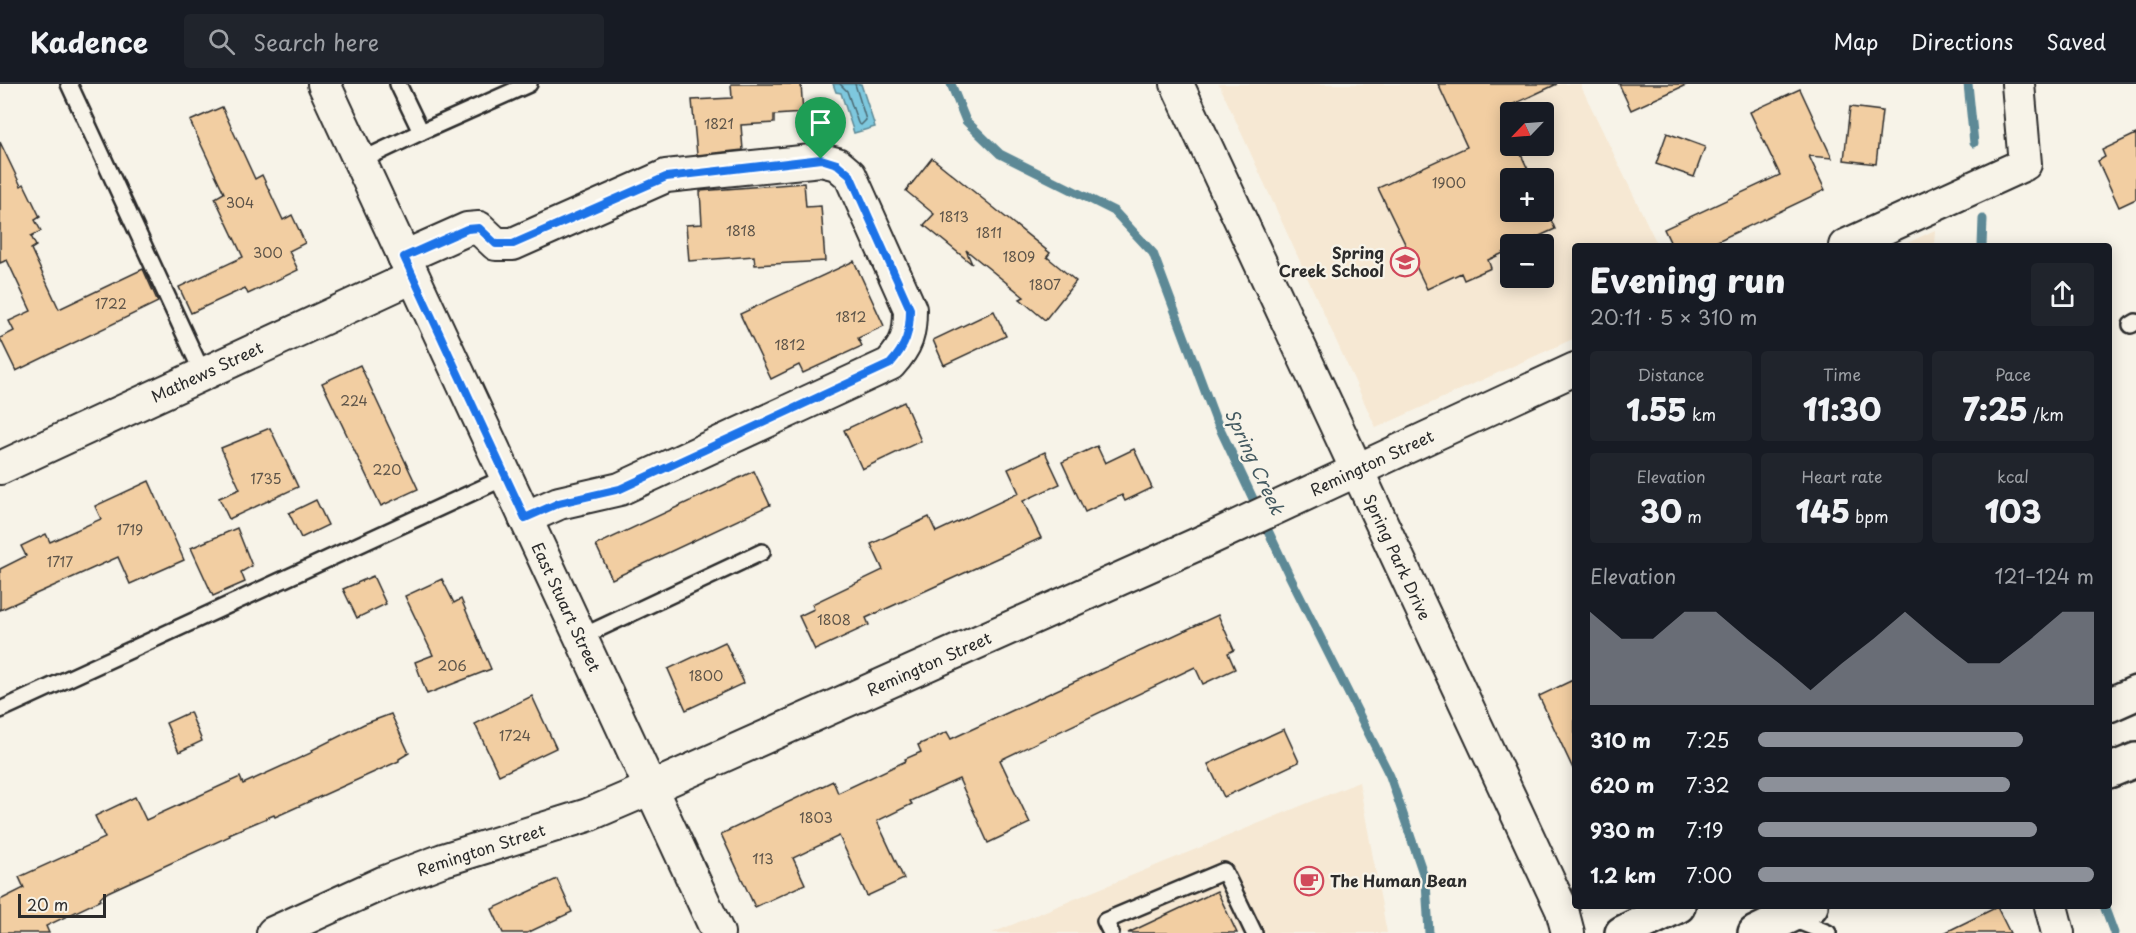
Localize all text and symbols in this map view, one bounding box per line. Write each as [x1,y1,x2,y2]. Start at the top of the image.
search box [184,14,604,68]
text: Kadence [30,20,148,63]
icon: search [205,25,238,58]
text: Search here [253,25,379,58]
text: Map [1833,25,1878,57]
text: Directions [1911,25,2013,57]
text: Saved [2046,25,2106,57]
pin [795,97,846,159]
north arrow [1500,102,1554,156]
map controls [1500,102,1554,288]
icon: arrive [804,106,837,139]
house number: 1821 [704,113,734,134]
button: + [1500,168,1554,222]
house number: 1900 [1432,172,1466,193]
house number: 304 [226,192,254,213]
house number: 1813 [939,206,969,227]
house number: 1818 [726,220,756,241]
house number: 1811 [976,222,1002,243]
button: − [1500,234,1554,288]
place label: Spring Creek School [1279,240,1384,282]
house number: 300 [253,242,283,263]
house number: 1809 [1003,246,1035,267]
school or university icon: Spring Creek School [1389,246,1421,278]
text: Evening run [1590,254,1785,304]
button: share [2031,263,2094,326]
house number: 1807 [1029,274,1061,295]
house number: 1722 [95,293,127,314]
text: 20:11 · 5 × 310 m [1590,302,1757,332]
house number: 1812 [836,306,866,327]
street label: Mathews Street [147,334,267,408]
house number: 1812 [775,334,805,355]
text: Distance [1637,362,1705,386]
text: Time [1823,362,1861,386]
text: Pace [1995,362,2031,386]
text: 1.55 [1626,386,1687,431]
text: 11:30 [1803,386,1881,431]
text: 7:25 [1962,386,2028,431]
house number: 224 [340,390,368,411]
text: km [1687,402,1716,426]
text: /km [2028,402,2064,426]
water label: Spring Creek [1219,404,1292,520]
street label: Remington Street [1306,423,1438,501]
house number: 220 [373,459,401,480]
text: Elevation [1636,464,1706,488]
text: Heart rate [1802,464,1882,488]
text: kcal [1997,464,2029,488]
house number: 1735 [251,468,281,489]
text: 30 [1640,488,1682,533]
text: 145 [1796,488,1850,533]
text: 103 [1985,488,2041,533]
street label: Spring Park Drive [1358,490,1438,623]
text: m [1682,504,1702,528]
text: bpm [1850,504,1888,528]
house number: 1719 [117,519,143,540]
street label: East Stuart Street [526,538,608,676]
house number: 1717 [47,551,73,572]
text: Elevation [1590,561,1676,591]
text: 121–124 m [1994,561,2094,591]
house number: 1808 [817,609,851,630]
street label: Remington Street [863,625,995,701]
house number: 206 [437,655,467,676]
house number: 1800 [689,665,723,686]
house number: 1724 [499,725,531,746]
text: 310 m [1590,725,1651,755]
text: 7:25 [1686,725,1729,755]
text: 620 m [1590,770,1654,800]
text: 7:32 [1686,770,1730,800]
house number: 1803 [799,807,833,828]
text: 930 m [1590,815,1655,845]
text: 7:19 [1686,815,1723,845]
street label: Remington Street [413,817,549,881]
house number: 113 [752,848,774,869]
text: 1.2 km [1590,860,1656,890]
text: 7:00 [1686,860,1732,890]
cafe icon: The Human Bean [1293,865,1325,897]
place label: The Human Bean [1330,868,1467,892]
scale bar [18,891,106,918]
text: 20 m [27,892,68,916]

